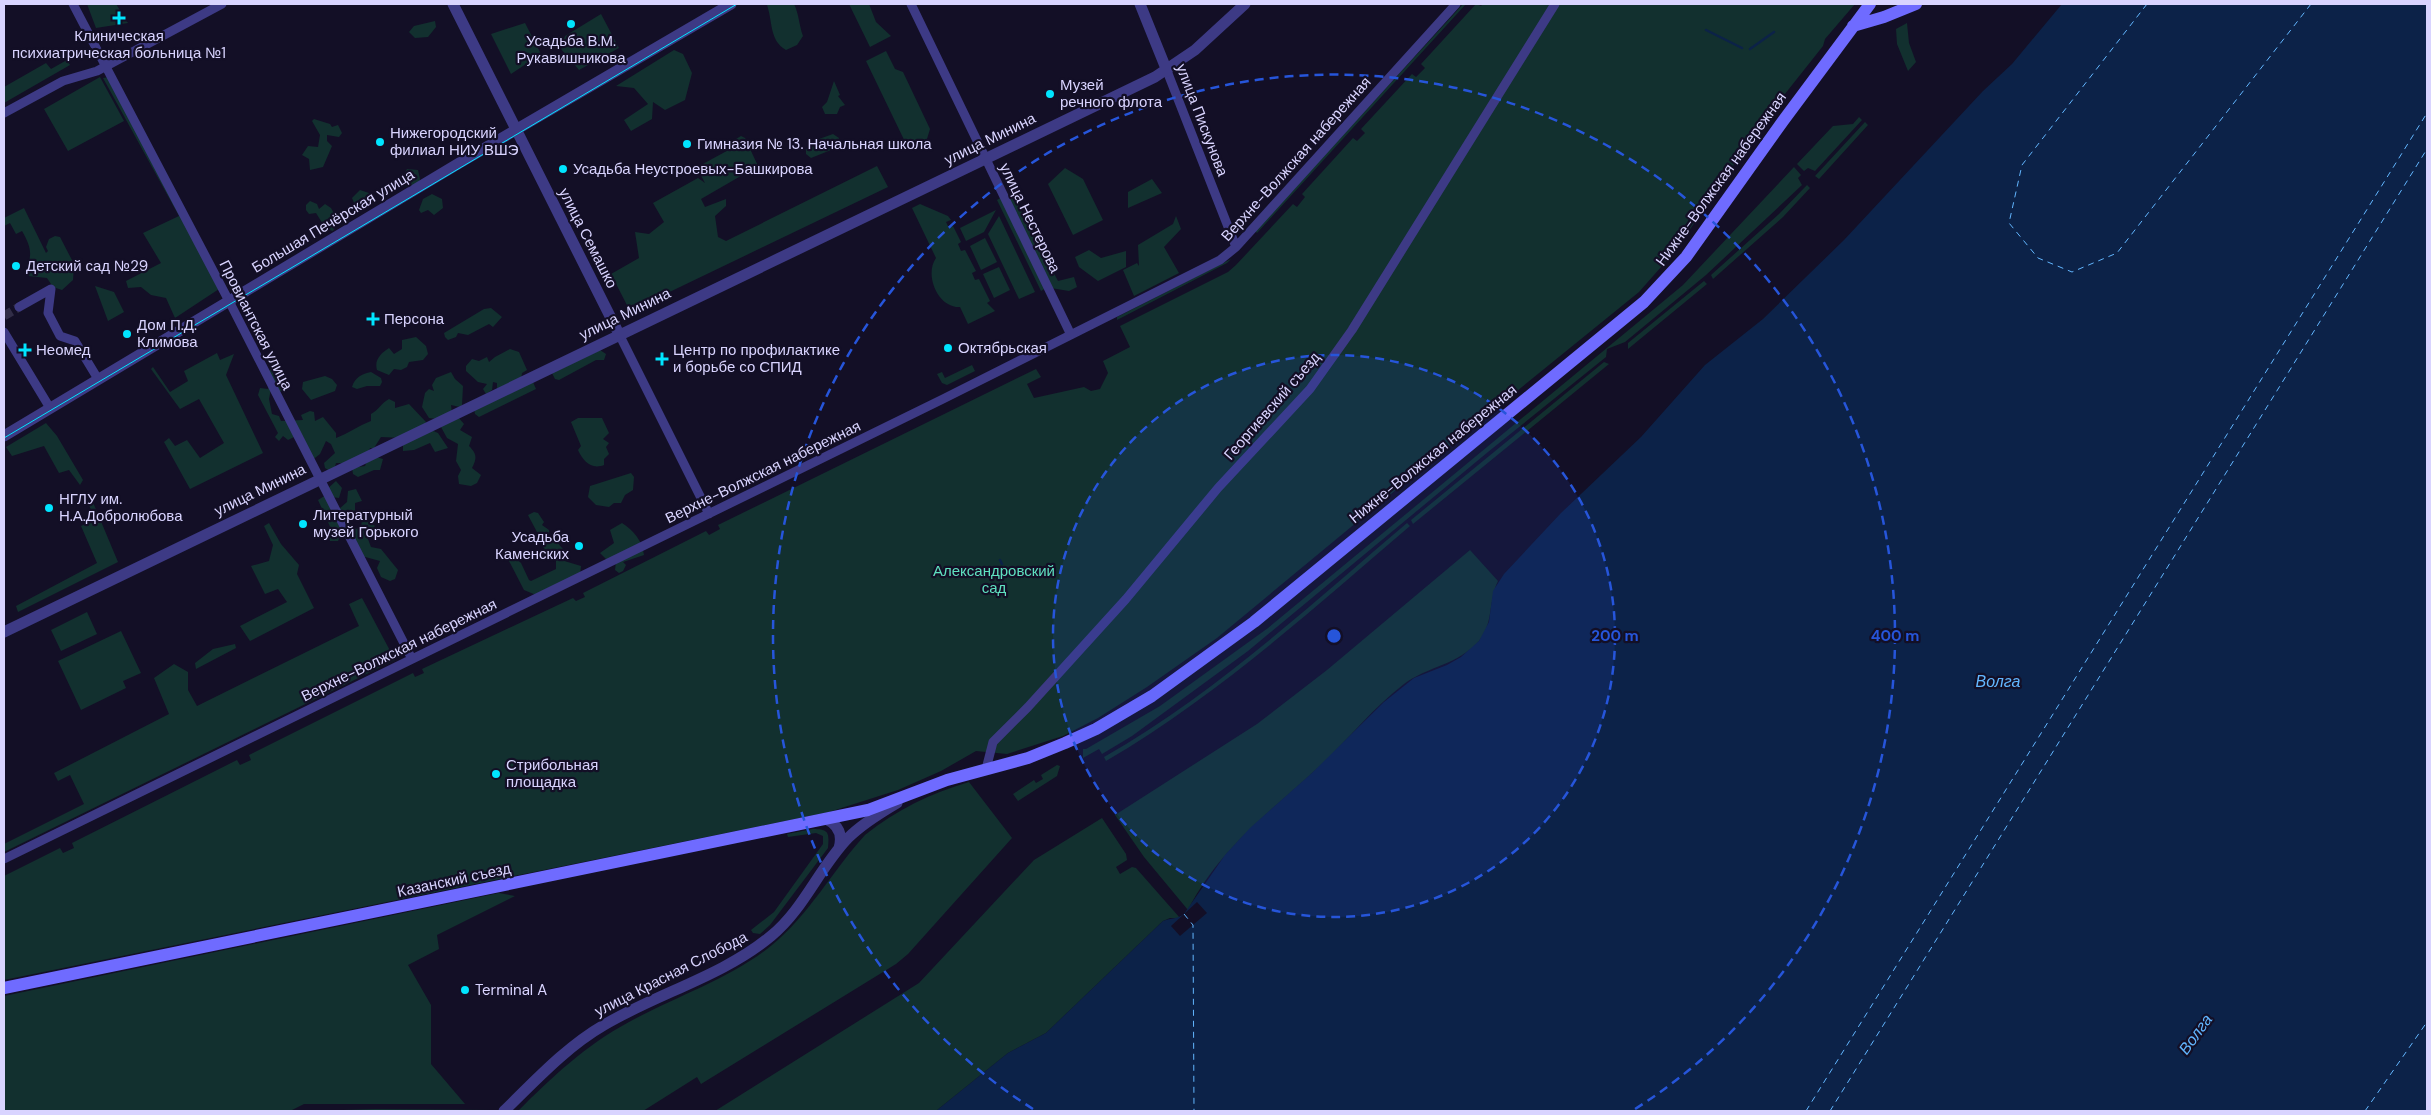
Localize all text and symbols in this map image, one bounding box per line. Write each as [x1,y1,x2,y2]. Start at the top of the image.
marker: Клиническая психиатрическая больница №1 [112,11,126,25]
marker: Усадьба В.М. Рукавишникова [565,18,577,30]
place label: Клиническая психиатрическая больница №1 [12,26,226,63]
place label: Усадьба В.М. Рукавишникова [517,31,626,68]
street label: улица Пискунова [1171,61,1233,180]
street label: Верхне-Волжская набережная [1217,72,1375,246]
place label: Музей речного флота [1060,75,1163,112]
marker: Музей речного флота [1044,88,1056,100]
street label: Нижне-Волжская набережная [1651,88,1791,270]
street label: улица Минина [941,108,1040,170]
place label: Нижегородский филиал НИУ ВШЭ [390,123,519,160]
place label: Гимназия № 13. Начальная школа [697,134,932,154]
marker: Нижегородский филиал НИУ ВШЭ [374,136,386,148]
marker: Гимназия № 13. Начальная школа [681,138,693,150]
place label: Усадьба Неустроевых-Башкирова [573,159,813,179]
street label: улица Нестерова [995,160,1066,277]
marker: Усадьба Неустроевых-Башкирова [557,163,569,175]
street label: Большая Печёрская улица [248,164,418,278]
street label: улица Семашко [554,184,622,292]
place label: Детский сад №29 [26,256,148,276]
street label: Провиантская улица [215,257,298,394]
marker: Детский сад №29 [10,260,22,272]
street label: улица Минина [576,283,675,345]
place label: Персона [384,309,445,329]
marker: Персона [366,312,380,326]
place label: Дом П.Д. Климова [137,315,198,352]
marker: Дом П.Д. Климова [121,328,133,340]
place label: Октябрьская [958,338,1047,358]
place label: Неомед [36,340,91,360]
place label: Центр по профилактике и борьбе со СПИД [673,340,840,377]
marker: Октябрьская [942,342,954,354]
marker: Неомед [18,343,32,357]
street label: Георгиевский съезд [1219,348,1325,464]
marker: Центр по профилактике и борьбе со СПИД [655,352,669,366]
street label: Нижне-Волжская набережная [1345,380,1521,528]
street label: Верхне-Волжская набережная [662,416,864,528]
street label: улица Минина [211,459,310,521]
place label: НГЛУ им. Н.А.Добролюбова [59,489,183,526]
marker: НГЛУ им. Н.А.Добролюбова [43,502,55,514]
place label: Литературный музей Горького [313,505,419,542]
marker: Литературный музей Горького [297,518,309,530]
place label: Усадьба Каменских [495,527,570,564]
marker: Усадьба Каменских [573,540,585,552]
park label: Александровский сад [933,561,1055,598]
street label: Верхне-Волжская набережная [298,594,500,706]
text: 200 m [1591,626,1639,646]
text: 400 m [1871,626,1919,646]
centre of rings [1325,627,1343,645]
water label: Волга [1976,671,2021,692]
place label: Стрибольная площадка [506,755,598,792]
marker: Стрибольная площадка [490,768,502,780]
street label: Казанский съезд [395,858,513,902]
street label: улица Красная Слобода [591,927,751,1021]
place label: Terminal A [475,980,547,1000]
marker: Terminal A [459,984,471,996]
water label: Волга [2174,1010,2217,1059]

